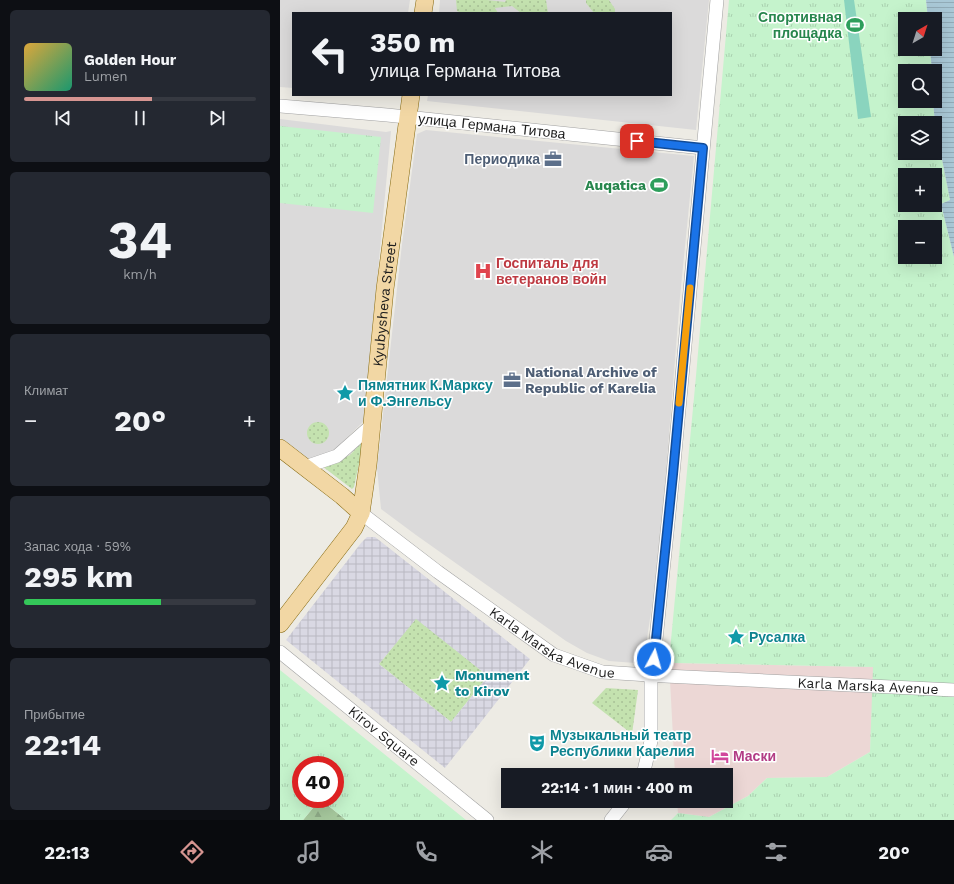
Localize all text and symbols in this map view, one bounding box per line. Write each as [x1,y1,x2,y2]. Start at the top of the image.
place label: Спортивная площадка [758,9,842,41]
north arrow [898,12,942,56]
map controls [898,12,942,264]
sports icon: Спортивная площадка [845,15,865,35]
text: 350 m [370,26,455,59]
icon: left [304,28,356,80]
text: Golden Hour [84,51,176,69]
text: улица Германа Титова [370,60,560,81]
button: search [898,64,942,108]
text: Lumen [84,69,128,84]
icon: previous [52,107,74,129]
icon: pause [129,107,151,129]
icon: next [206,107,228,129]
street label: улица Германа Титова [418,110,567,142]
button: layers [898,116,942,160]
pin [620,124,654,158]
icon: arrive [626,130,648,152]
office icon: Периодика [543,149,563,169]
place label: Периодика [464,151,540,167]
button: + [898,168,942,212]
sports icon: Auqatica [649,175,669,195]
place label: Auqatica [585,177,647,193]
text: 34 [108,210,172,271]
button: − [898,220,942,264]
street label: Kyubysheva Street [370,240,399,367]
place label: Госпиталь для ветеранов войн [496,255,607,287]
hospital icon: Госпиталь для ветеранов войн [473,261,493,281]
text: km/h [123,267,157,282]
place label: National Archive of Republic of Karelia [525,364,657,396]
office icon: National Archive of Republic of Karelia [502,370,522,390]
place label: Пямятник К.Марксу и Ф.Энгельсу [358,377,493,409]
text: Климат [24,383,68,398]
place icon: Пямятник К.Марксу и Ф.Энгельсу [335,383,355,403]
text: 20° [114,403,166,438]
text: − [24,408,37,433]
text: + [243,408,256,433]
text: Запас хода · 59% [24,539,131,554]
text: 295 km [24,559,133,594]
street label: Karla Marska Avenue [487,604,615,681]
place icon: Русалка [726,627,746,647]
place label: Русалка [749,629,805,645]
position arrow [633,638,675,680]
place label: Monument to Kirov [455,667,529,699]
place icon: Monument to Kirov [432,673,452,693]
street label: Karla Marska Avenue [797,674,939,697]
street label: Kirov Square [345,703,423,769]
text: Прибытие [24,707,85,722]
text: 22:14 [24,727,101,762]
place label: Музыкальный театр Республики Карелия [550,727,695,759]
theatre icon: Музыкальный театр Республики Карелия [527,733,547,753]
hotel icon: Маски [710,746,730,766]
place label: Маски [733,748,776,764]
speed limit sign: 40 [292,756,344,808]
text: 22:14 · 1 мин · 400 m [541,779,693,797]
icon: directions [178,838,206,866]
icon: music [295,838,323,866]
icon: phone [412,838,440,866]
icon: climate [528,838,556,866]
icon: car [645,838,673,866]
icon: filters [762,838,790,866]
text: 22:13 [44,842,90,863]
text: 20° [878,842,910,863]

